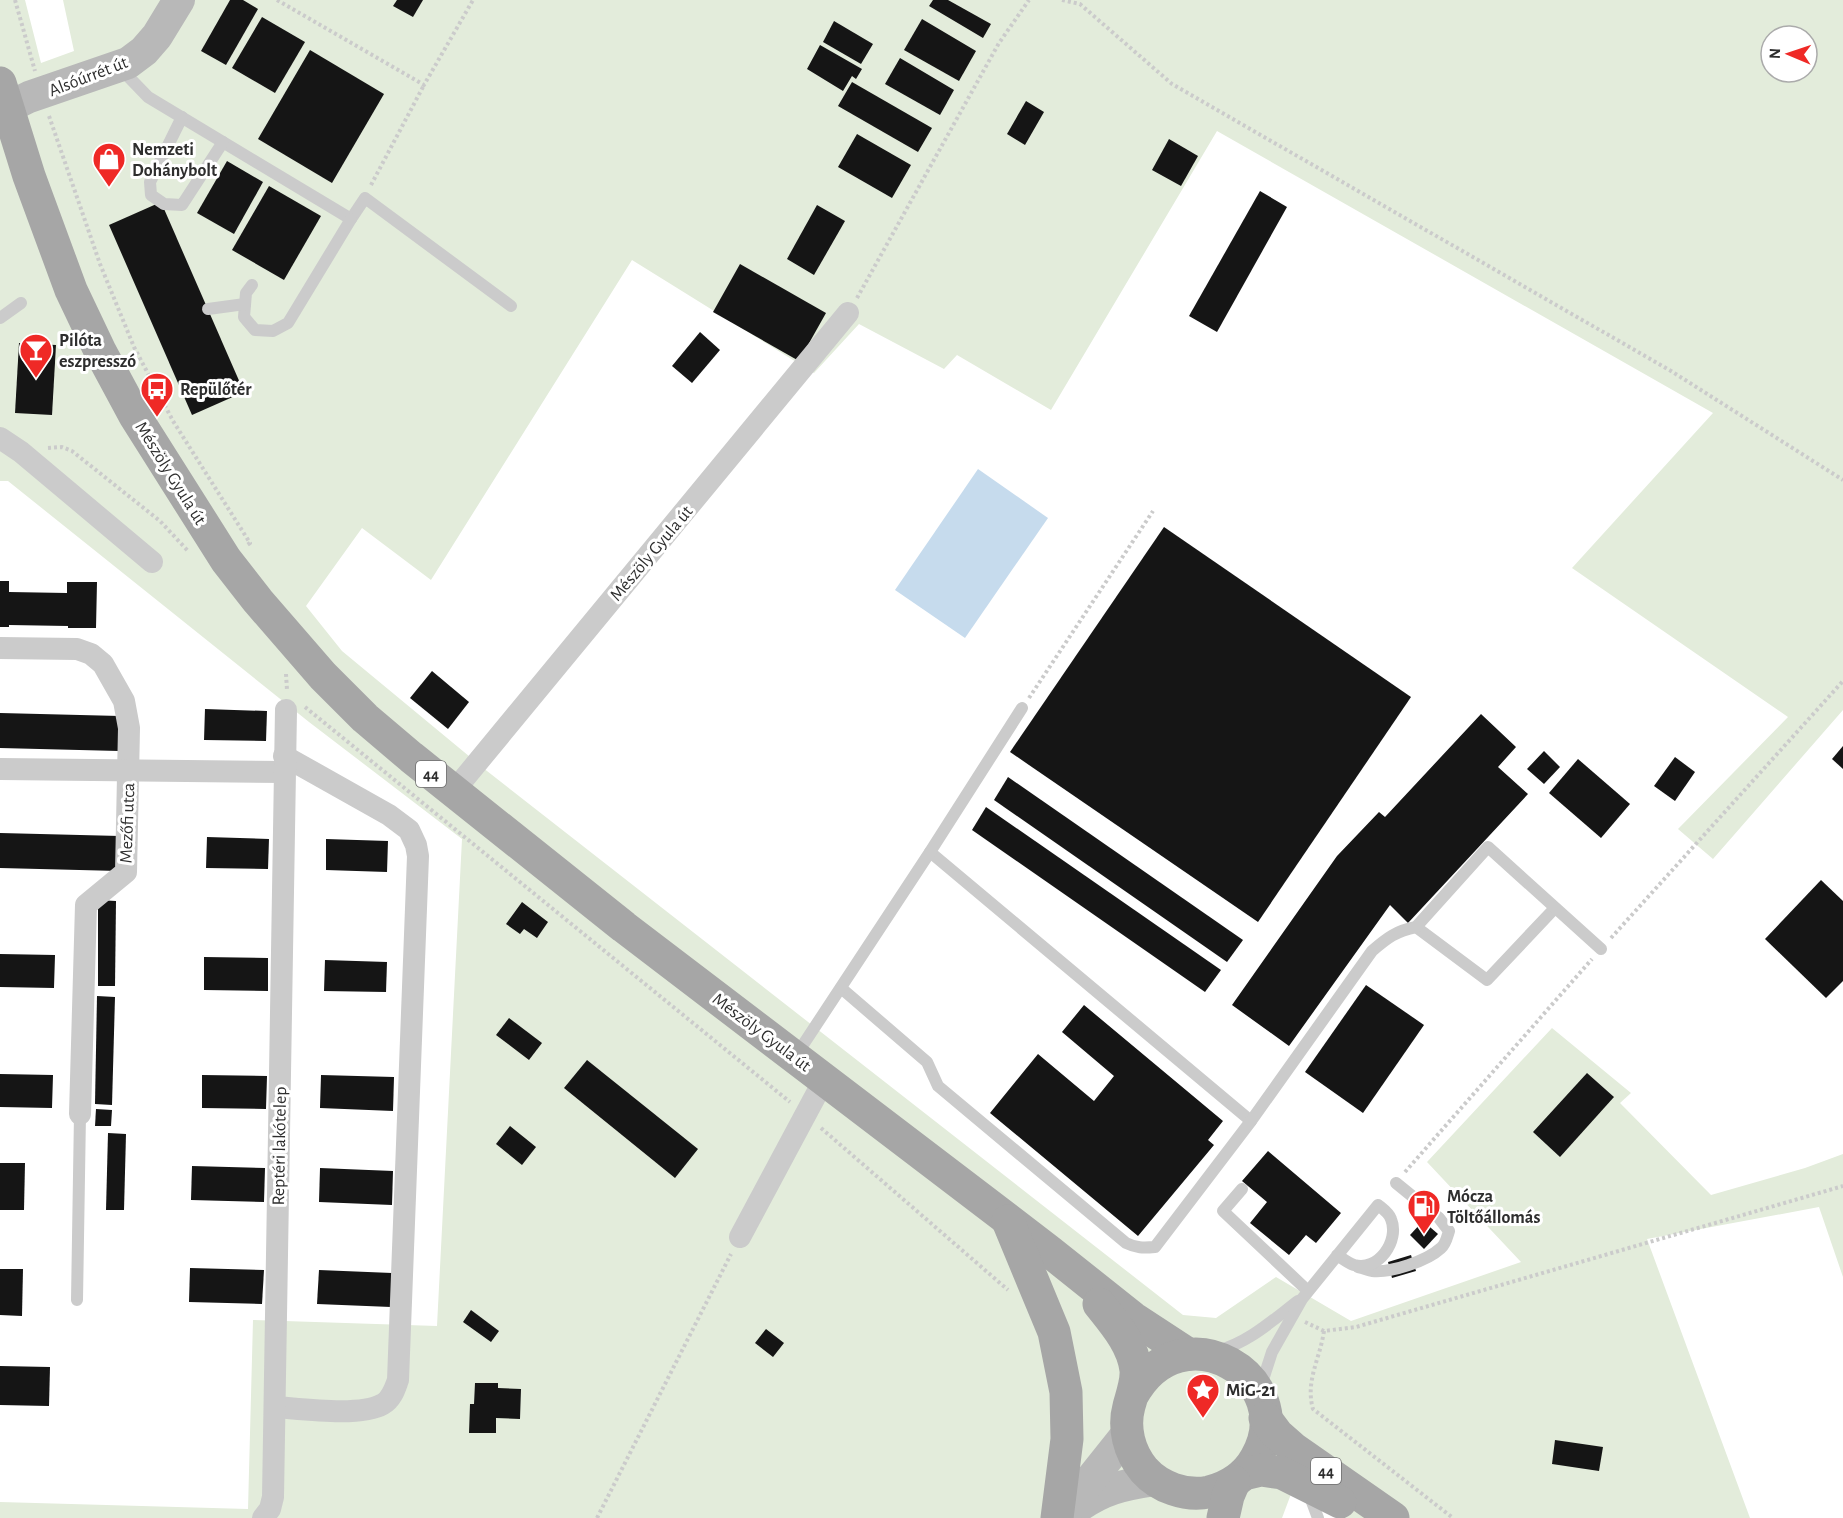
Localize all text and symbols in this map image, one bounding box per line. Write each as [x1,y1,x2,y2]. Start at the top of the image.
north arrow [1759,24,1819,84]
text: N [1767,48,1783,59]
street label: Alsóúrrét út [46,54,131,100]
shop icon: Nemzeti Dohánybolt [91,141,127,188]
place label: Nemzeti Dohánybolt [132,141,217,180]
bar icon: Pilóta eszpresszó [18,332,54,379]
place label: Pilóta eszpresszó [59,332,136,371]
bus stop icon: Repülőtér [139,371,175,418]
place label: Repülőtér [180,381,252,399]
street label: Mészöly Gyula út [131,419,209,528]
street label: Mészöly Gyula út [607,503,697,605]
road number: 44 [416,761,446,787]
street label: Mezőfi utca [118,783,138,864]
street label: Mészöly Gyula út [709,990,814,1076]
street label: Reptéri lakótelep [270,1086,290,1206]
fuel station icon: Mócza Töltőállomás [1406,1188,1442,1235]
place label: Mócza Töltőállomás [1447,1188,1540,1227]
place icon: MiG-21 [1185,1372,1221,1419]
place label: MiG-21 [1226,1382,1276,1400]
road number: 44 [1311,1458,1341,1484]

